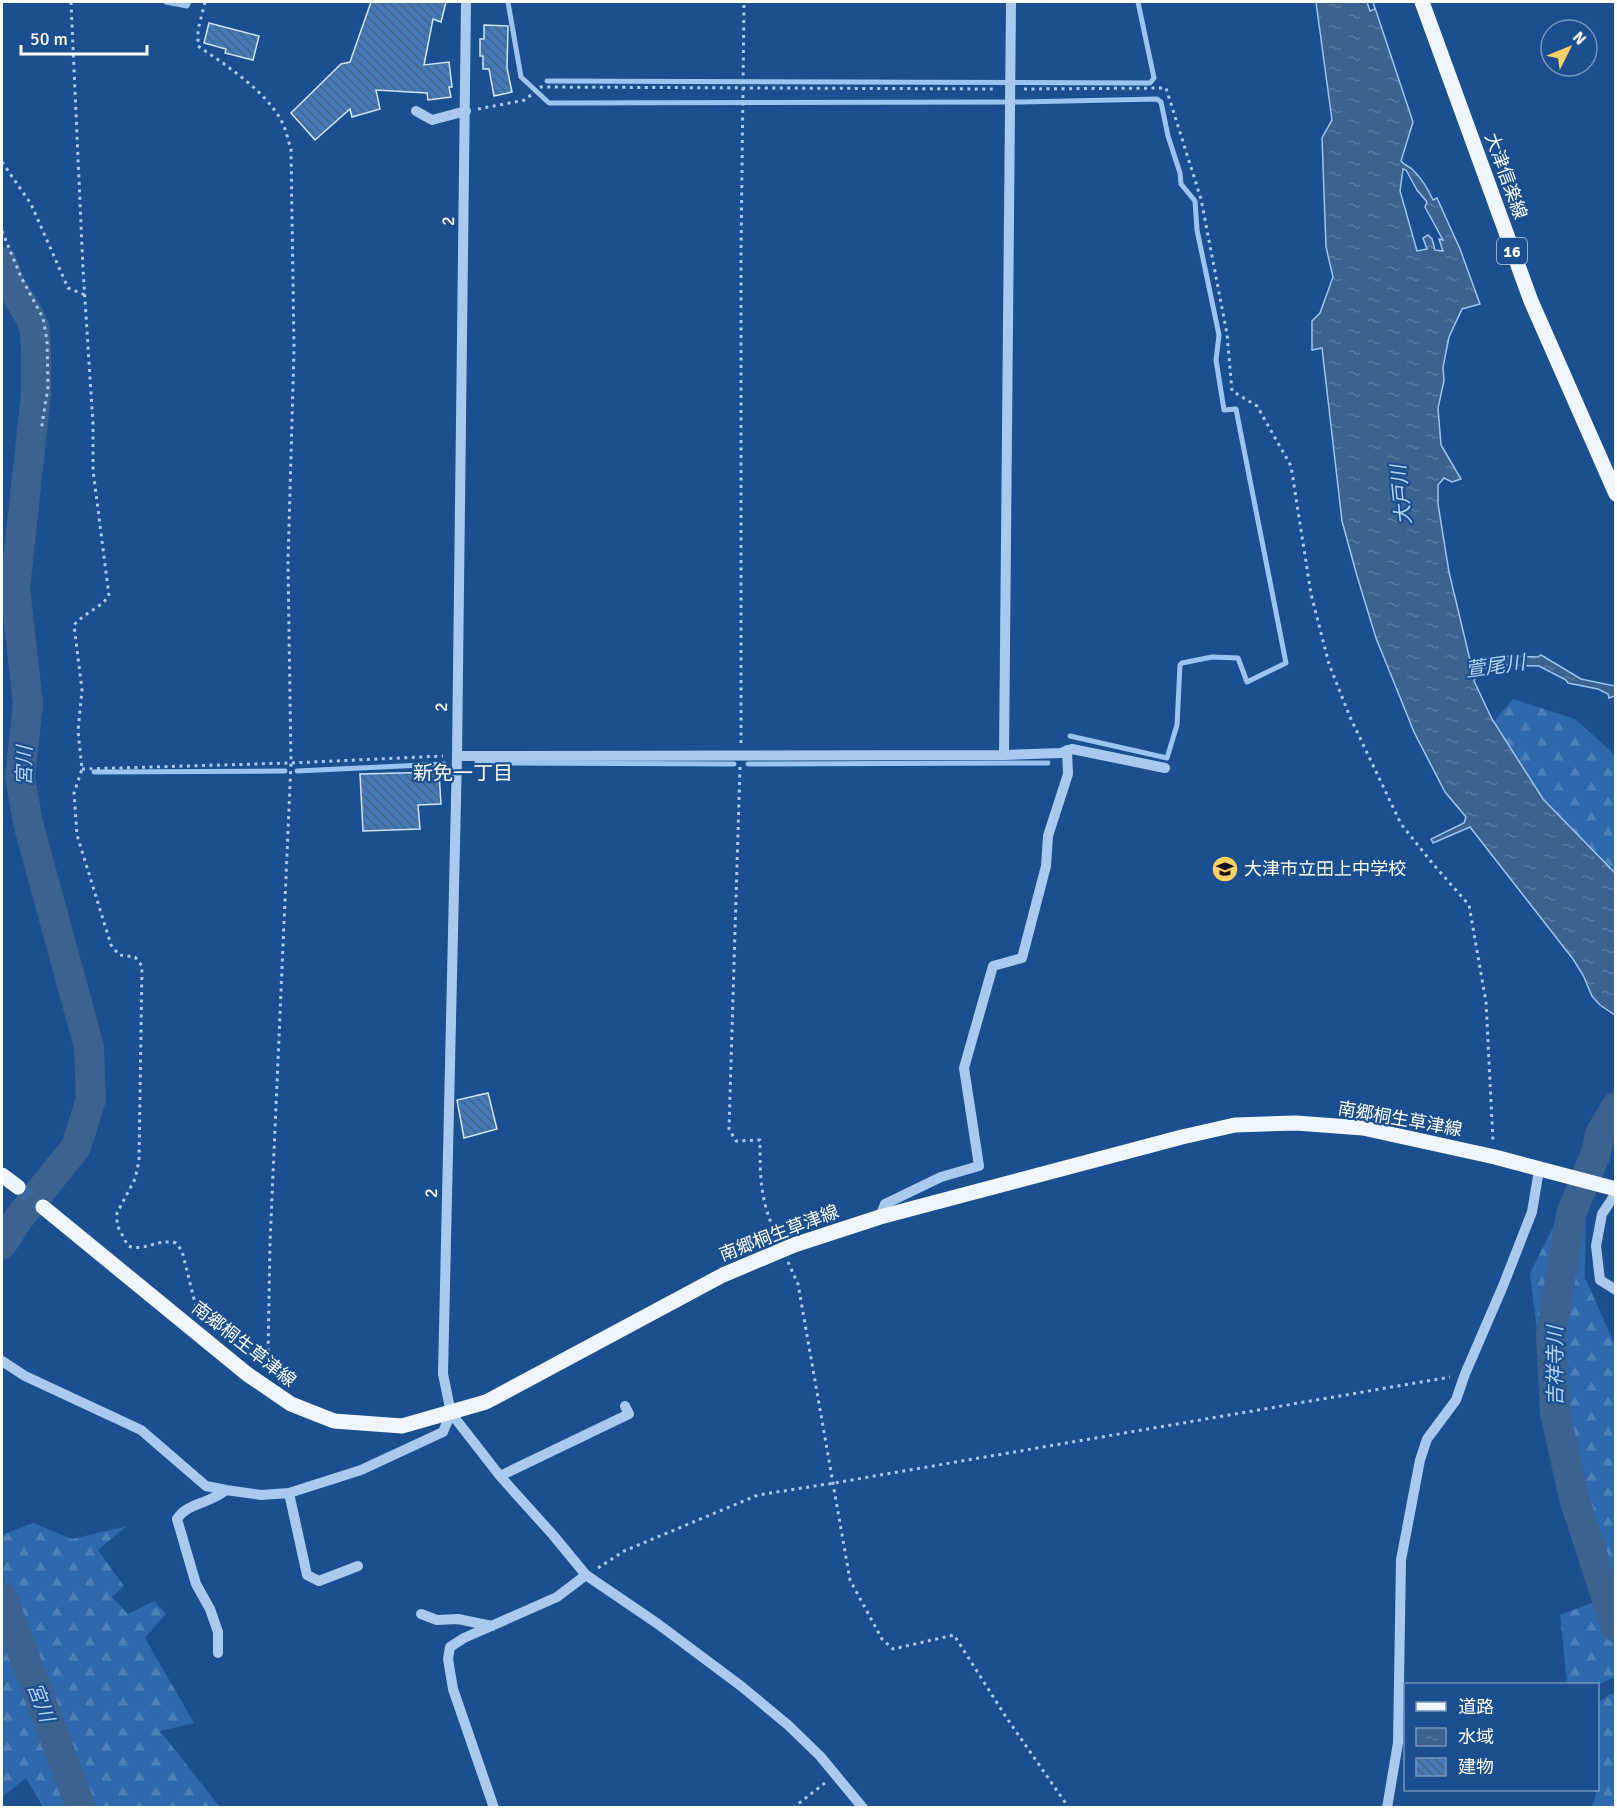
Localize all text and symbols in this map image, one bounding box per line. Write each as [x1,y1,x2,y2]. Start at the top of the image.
scale bar [21,18,147,56]
north arrow [1539,18,1599,78]
text: 50 m [30,28,68,50]
text: N [1568,28,1590,49]
street label: 大津信楽線 [1480,130,1532,222]
street label: 2 [437,216,459,226]
road number: 16 [1497,238,1527,264]
water label: 大戸川 [1386,462,1417,526]
water label: 萱尾川 [1464,650,1528,683]
street label: 2 [430,702,452,712]
water label: 宮川 [12,744,37,786]
district label: 新免一丁目 [413,761,513,786]
school or university icon: 大津市立田上中学校 [1210,854,1240,884]
place label: 大津市立田上中学校 [1244,858,1406,880]
street label: 南郷桐生草津線 [1336,1097,1464,1141]
street label: 2 [420,1188,442,1198]
street label: 南郷桐生草津線 [716,1200,842,1266]
street label: 南郷桐生草津線 [188,1297,300,1391]
water label: 吉祥寺川 [1543,1324,1568,1406]
water label: 宮川 [22,1679,60,1727]
legend [1404,1683,1599,1791]
text: 道路 [1458,1696,1494,1718]
text: 水域 [1458,1726,1494,1748]
text: 建物 [1458,1756,1494,1778]

